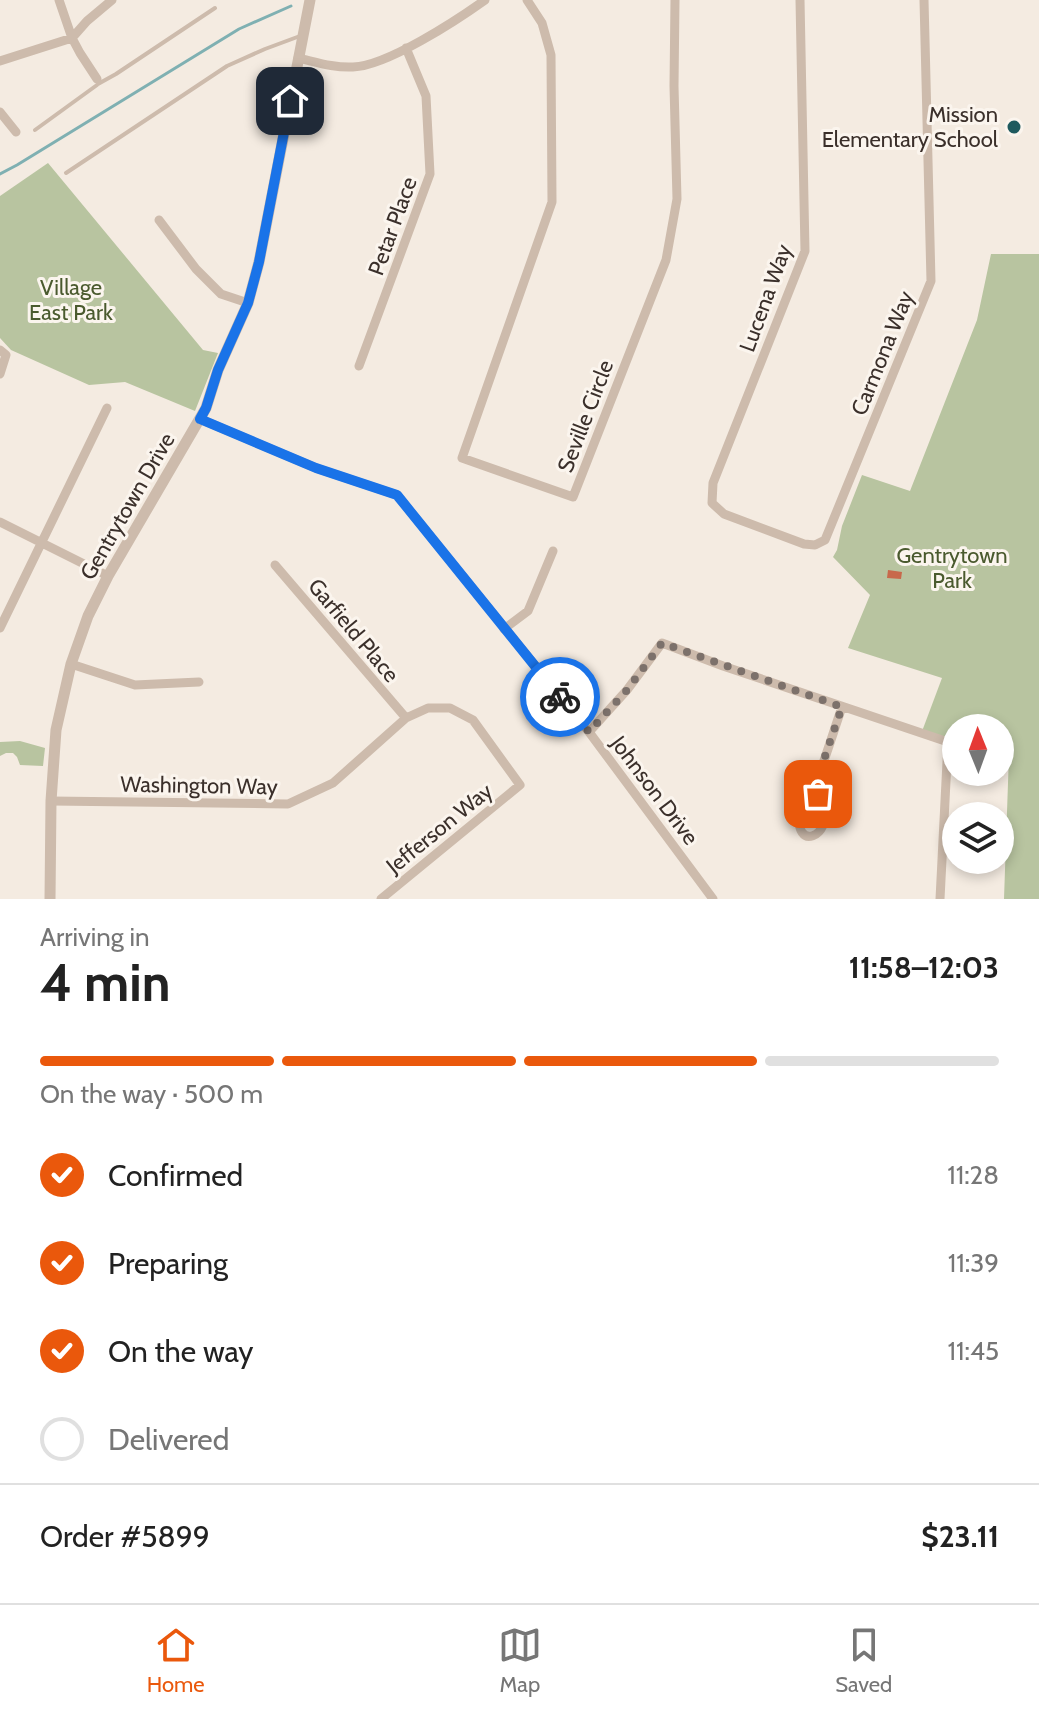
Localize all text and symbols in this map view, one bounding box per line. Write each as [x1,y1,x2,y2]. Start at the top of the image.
pin [256,67,324,135]
icon: home [268,79,312,123]
place label: Mission Elementary School [822,101,999,153]
marker: Mission Elementary School [1005,118,1023,136]
street label: Petar Place [362,173,423,279]
street label: Lucena Way [734,241,797,356]
park label: Village East Park [29,274,113,326]
street label: Carmona Way [845,287,920,419]
street label: Seville Circle [552,356,619,476]
street label: Gentrytown Drive [74,428,180,585]
park label: Gentrytown Park [896,542,1008,594]
street label: Garfield Place [302,573,405,688]
courier [520,657,600,737]
icon: bike [538,675,582,719]
north arrow [942,714,1014,786]
map controls [942,714,1014,874]
street label: Johnson Drive [604,730,704,850]
pin [784,760,852,828]
street label: Washington Way [120,771,278,800]
icon: bag [796,772,840,816]
street label: Jefferson Way [380,777,498,880]
button: layers [942,802,1014,874]
text: Arriving in [40,921,150,953]
text: 11:58–12:03 [849,949,999,986]
text: 4 min [40,951,170,1014]
text: On the way · 500 m [40,1078,263,1110]
icon: check [40,1153,84,1197]
text: Confirmed [108,1157,243,1194]
text: 11:28 [947,1159,999,1191]
icon: check [40,1241,84,1285]
text: Preparing [108,1245,228,1282]
text: 11:39 [948,1247,999,1279]
icon: check [40,1329,84,1373]
text: On the way [108,1333,253,1370]
text: 11:45 [948,1335,999,1367]
text: Delivered [108,1421,229,1458]
text: Order #5899 [40,1518,210,1555]
text: $23.11 [921,1518,999,1555]
tab: Home [147,1623,205,1698]
tab: Map [498,1623,542,1698]
tab: Saved [835,1623,892,1698]

